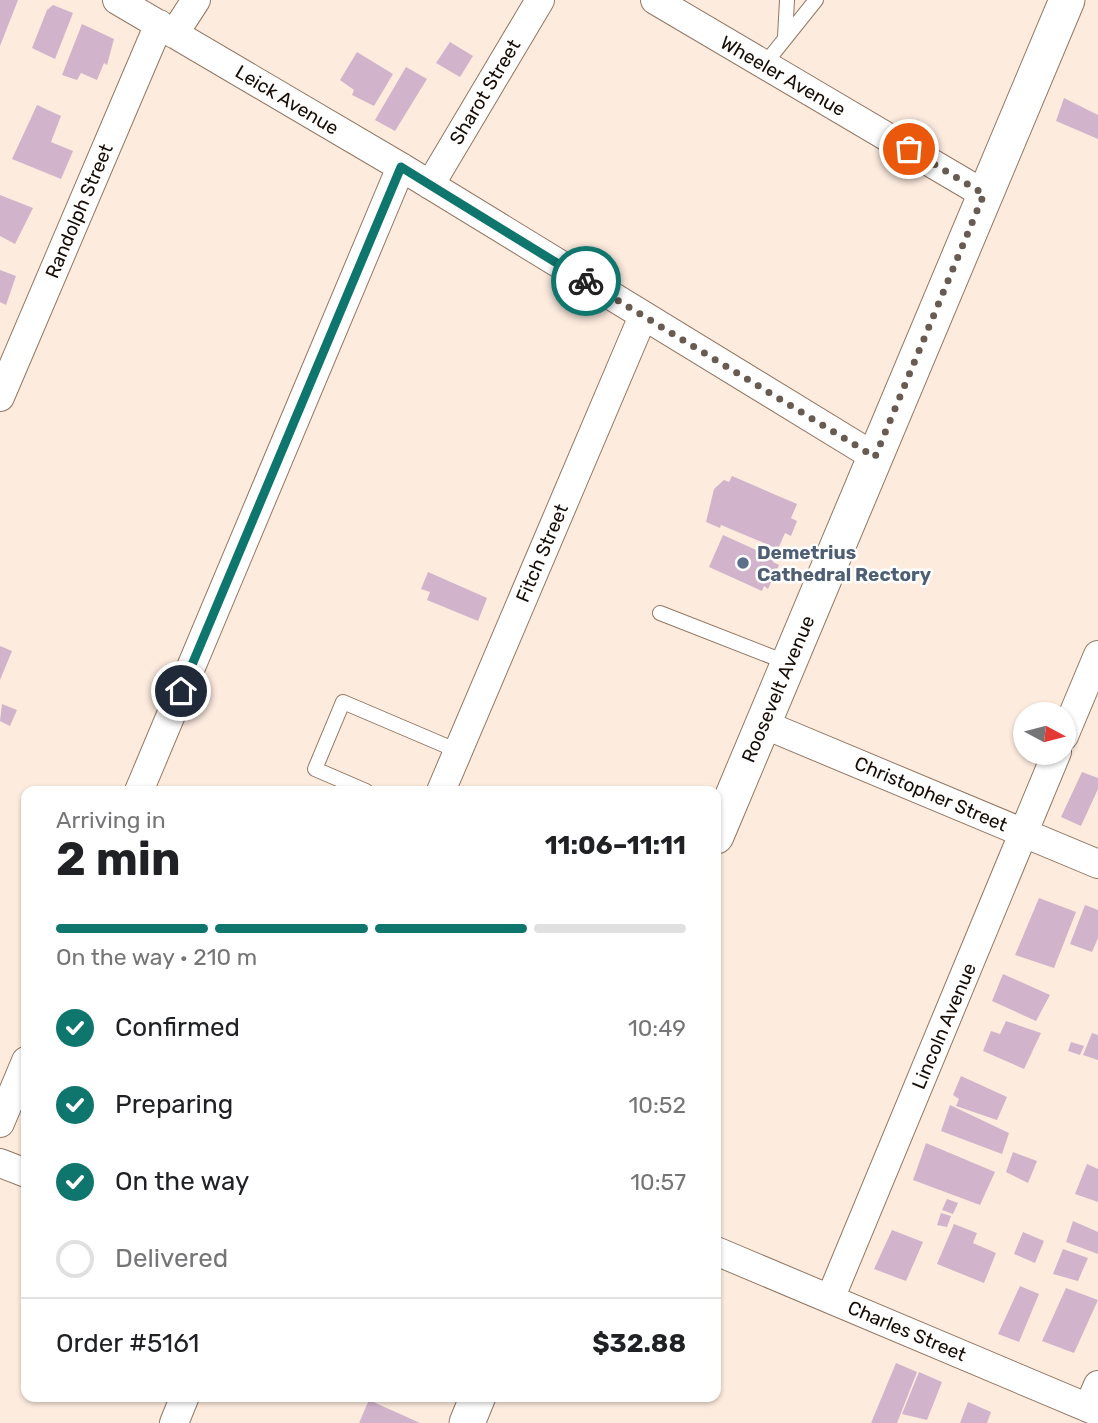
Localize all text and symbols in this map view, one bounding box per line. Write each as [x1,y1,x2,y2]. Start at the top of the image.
street label: Wheeler Avenue [716,31,850,121]
street label: Sharot Street [445,35,526,149]
street label: Leick Avenue [231,60,343,140]
pin [879,119,939,179]
icon: bag [890,130,928,168]
street label: Randolph Street [40,140,118,282]
courier [551,246,621,316]
icon: bike [567,262,605,300]
street label: Fitch Street [511,500,573,606]
place label: Demetrius Cathedral Rectory [757,541,932,586]
marker: Demetrius Cathedral Rectory [735,555,751,571]
street label: Roosevelt Avenue [737,612,819,766]
pin [151,661,211,721]
icon: home [162,672,200,710]
north arrow [1013,702,1076,765]
map controls [1013,702,1076,765]
street label: Christopher Street [851,751,1011,837]
text: Arriving in [56,806,166,834]
text: 11:06–11:11 [545,830,686,861]
text: 2 min [56,832,181,887]
text: On the way · 210 m [56,943,257,971]
street label: Lincoln Avenue [907,959,981,1093]
icon: check [56,1009,94,1047]
text: Confirmed [115,1012,240,1043]
text: 10:49 [628,1014,686,1042]
icon: check [56,1086,94,1124]
text: Preparing [115,1089,233,1120]
text: 10:52 [629,1091,686,1119]
icon: check [56,1163,94,1201]
text: On the way [115,1166,249,1197]
text: 10:57 [630,1168,686,1196]
text: Delivered [115,1243,228,1274]
street label: Charles Street [844,1296,970,1367]
text: Order #5161 [56,1328,199,1359]
text: $32.88 [592,1328,686,1359]

